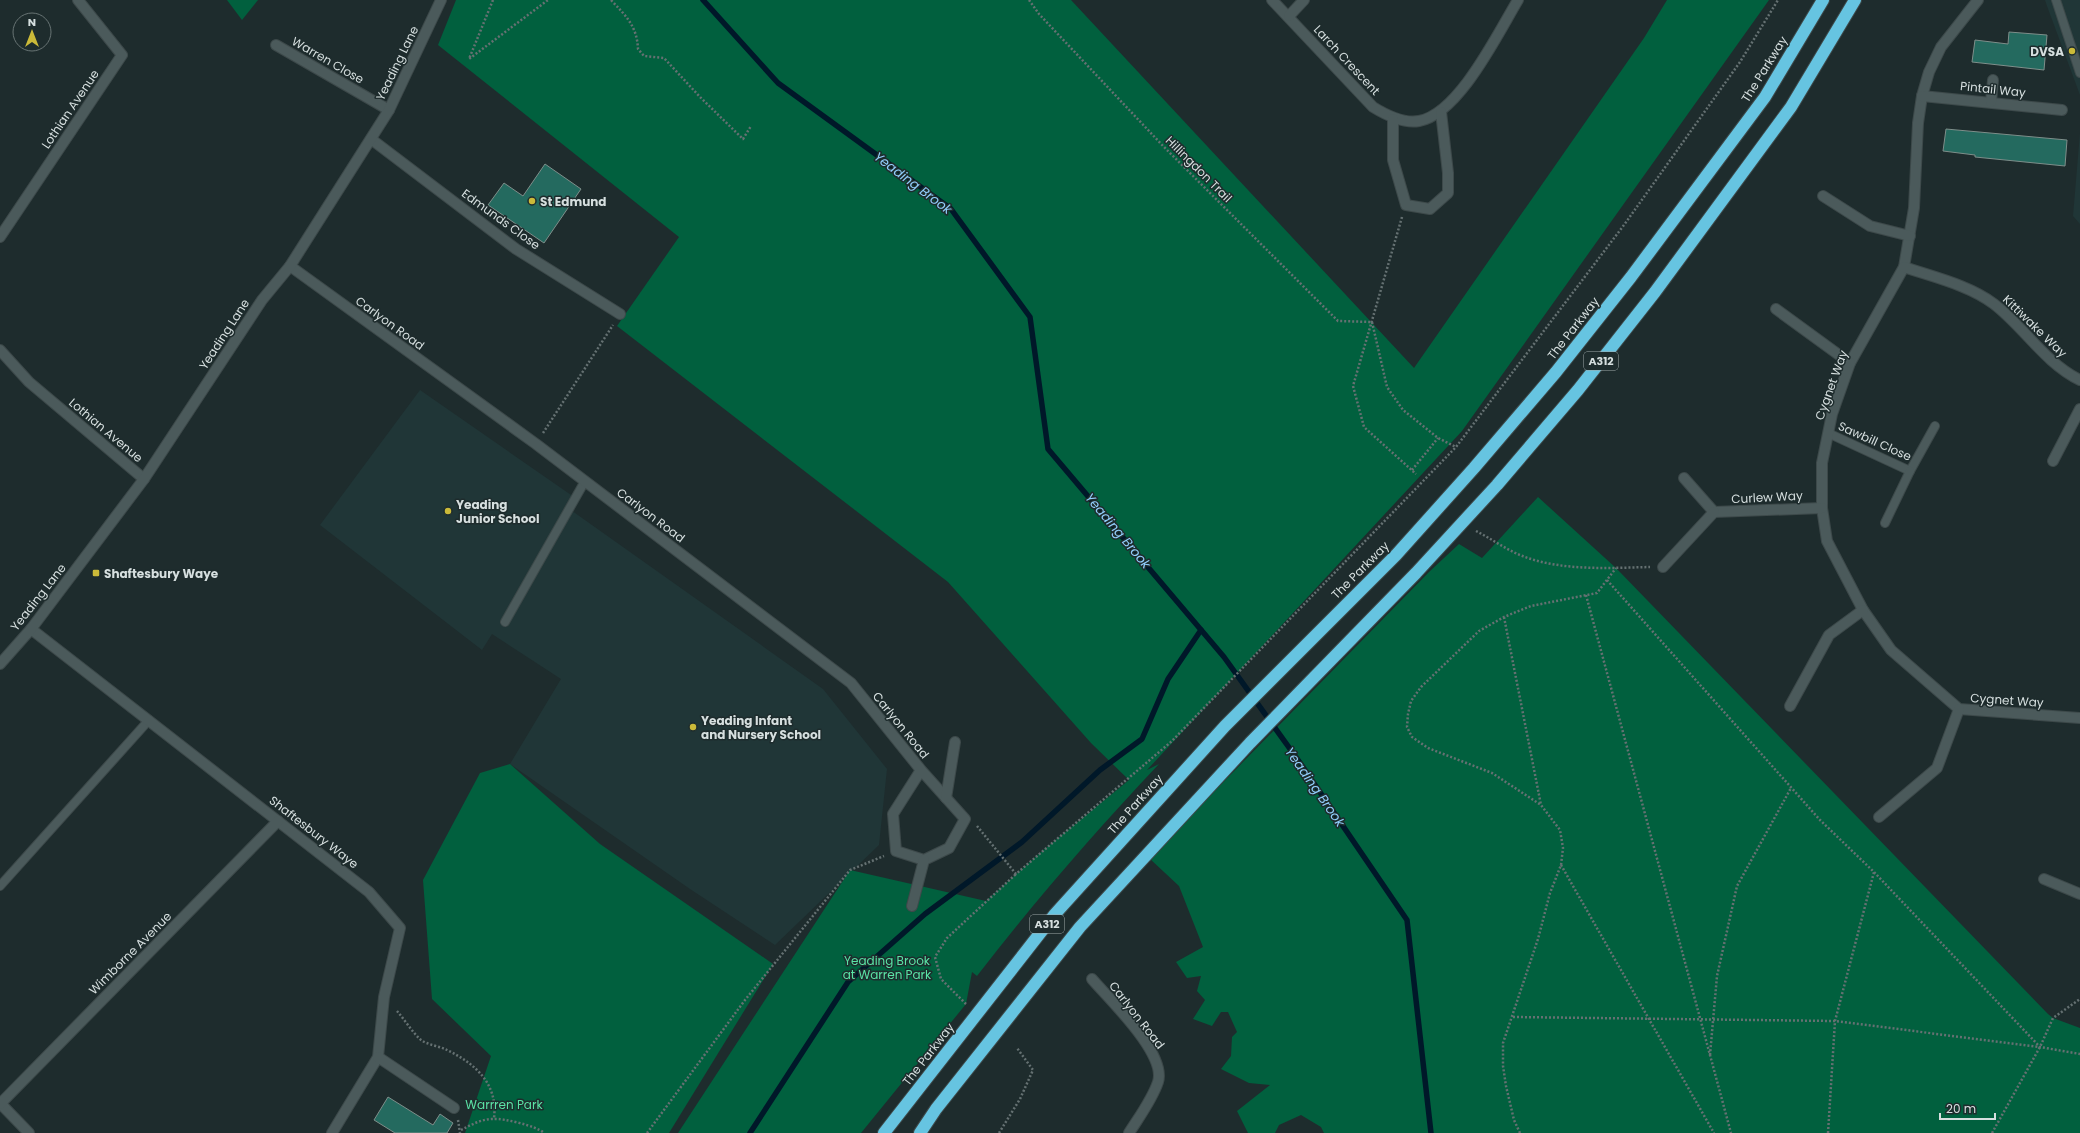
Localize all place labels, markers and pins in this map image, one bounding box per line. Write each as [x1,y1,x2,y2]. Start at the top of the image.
place label: DVSA [2030,43,2064,60]
marker: DVSA [2067,46,2077,56]
place label: St Edmund [540,193,606,210]
marker: St Edmund [527,196,537,206]
place label: Yeading Junior School [456,496,540,527]
marker: Yeading Junior School [443,506,453,516]
place label: Shaftesbury Waye [104,565,219,582]
marker: Shaftesbury Waye [91,568,101,578]
place label: Yeading Infant and Nursery School [701,712,821,743]
marker: Yeading Infant and Nursery School [688,722,698,732]

